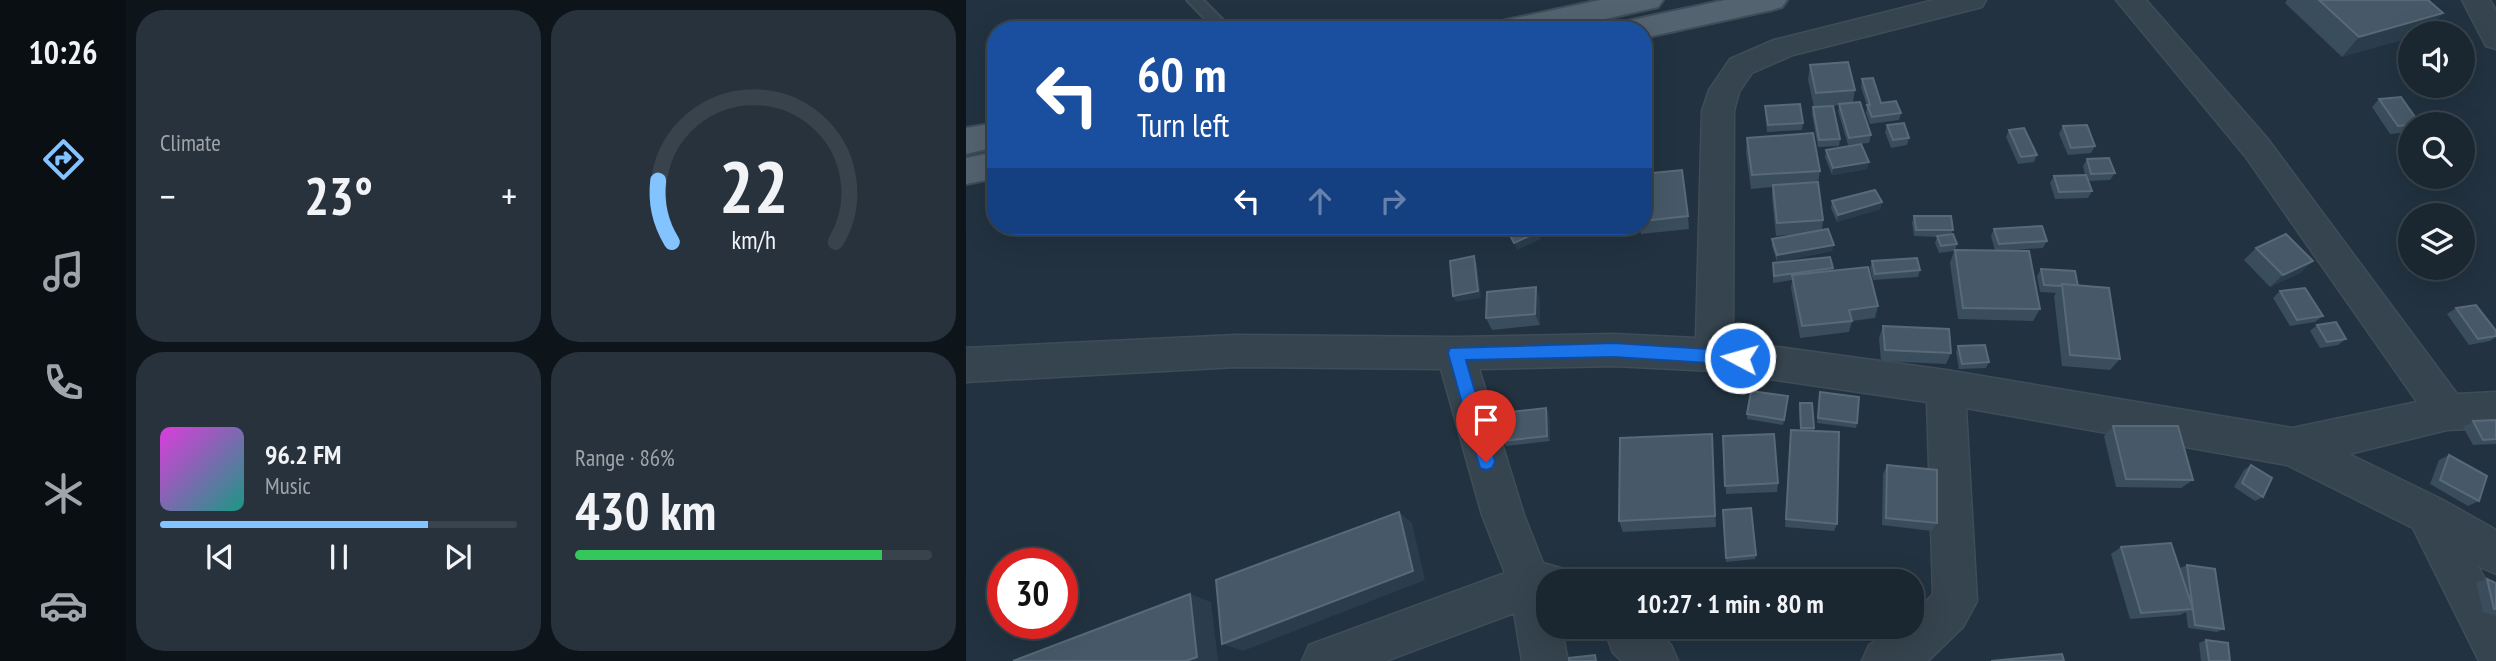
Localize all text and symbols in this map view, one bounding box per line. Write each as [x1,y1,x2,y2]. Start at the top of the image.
map controls [2398,21,2475,280]
button: sound [2398,21,2475,98]
text: 10:26 [28,31,98,73]
text: 60 m [1137,42,1226,106]
icon: left [1022,49,1113,140]
text: Turn left [1137,104,1229,146]
button: search [2398,112,2475,189]
text: Climate [160,128,221,157]
icon: directions [39,135,88,184]
text: 22 [719,138,788,232]
text: 23° [304,162,373,229]
text: − [160,171,176,220]
text: + [501,171,517,220]
icon: left [1228,182,1266,220]
icon: ahead [1301,182,1339,220]
icon: right [1374,182,1412,220]
button: layers [2398,203,2475,280]
text: km/h [731,224,776,256]
icon: music [39,247,88,296]
position arrow [1703,321,1777,395]
icon: phone [39,358,88,407]
pin [1456,390,1516,462]
icon: arrive [1467,401,1505,439]
text: 96.2 FM [265,438,341,471]
text: Range · 86% [575,443,675,472]
icon: climate [39,469,88,518]
text: Music [265,471,311,500]
text: 430 km [575,477,716,544]
icon: previous [201,538,239,576]
icon: pause [320,538,358,576]
icon: next [439,538,477,576]
speed limit sign: 30 [987,548,1078,639]
icon: car [39,581,88,630]
text: 10:27 · 1 min · 80 m [1636,587,1824,620]

